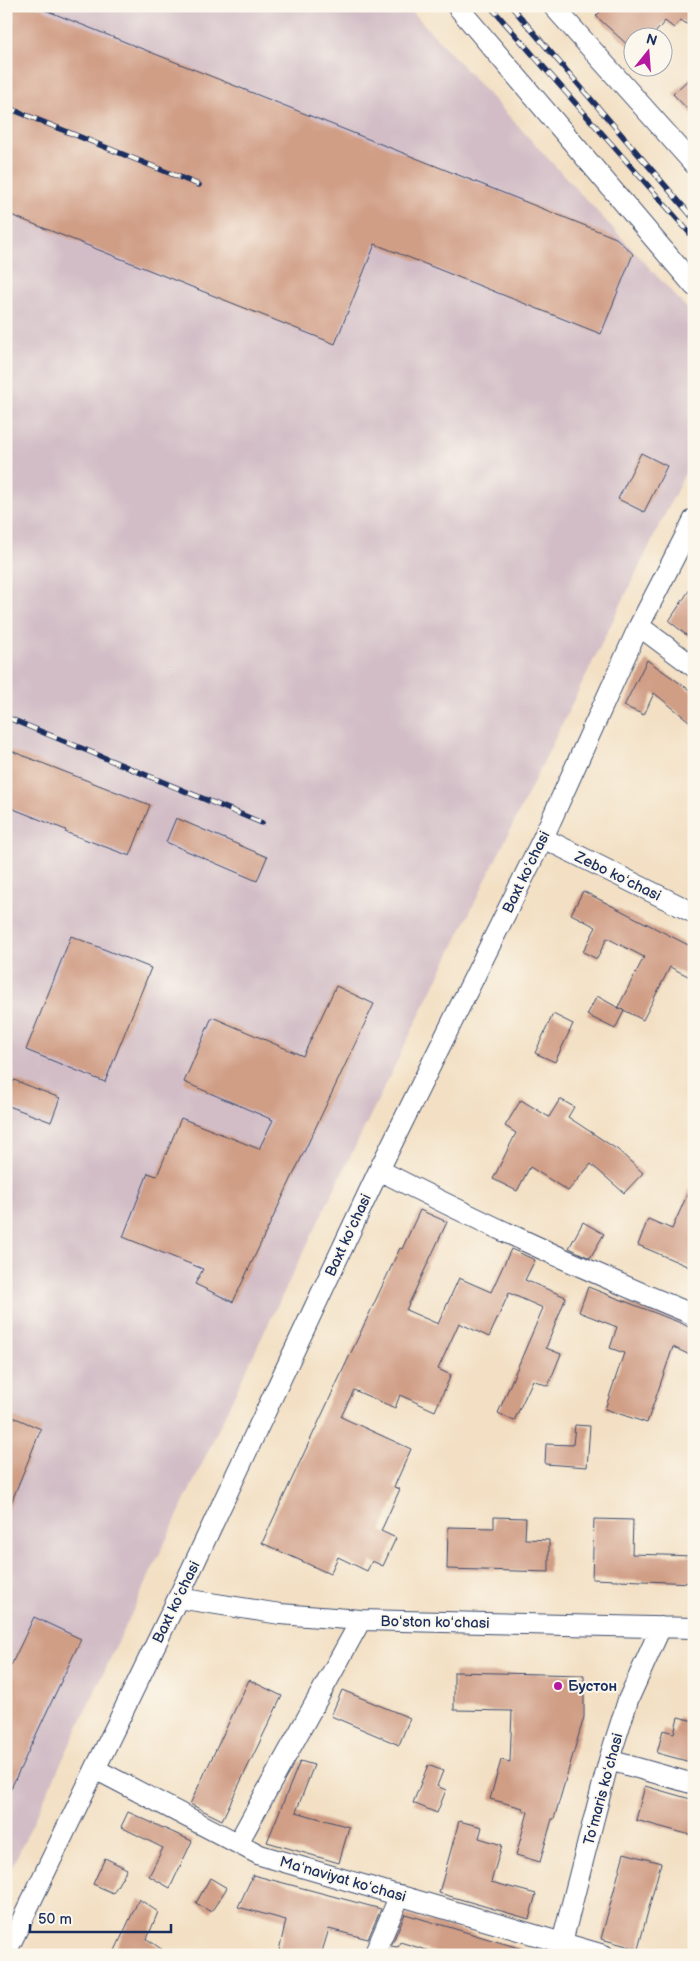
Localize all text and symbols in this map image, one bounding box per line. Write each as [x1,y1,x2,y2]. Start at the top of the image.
north arrow [622,28,672,78]
text: N [644,30,659,50]
street label: Baxt koʻchasi [498,828,555,916]
street label: Zebo koʻchasi [571,847,664,906]
street label: Baxt koʻchasi [321,1191,376,1280]
street label: Baxt koʻchasi [148,1558,205,1646]
street label: Boʻston koʻchasi [380,1612,490,1633]
place label: Бустон [568,1677,617,1696]
marker: Бустон [552,1680,564,1692]
street label: Toʻmaris koʻchasi [579,1731,628,1847]
street label: Maʻnaviyat koʻchasi [277,1852,408,1907]
scale bar [30,1901,171,1933]
text: 50 m [38,1910,72,1929]

